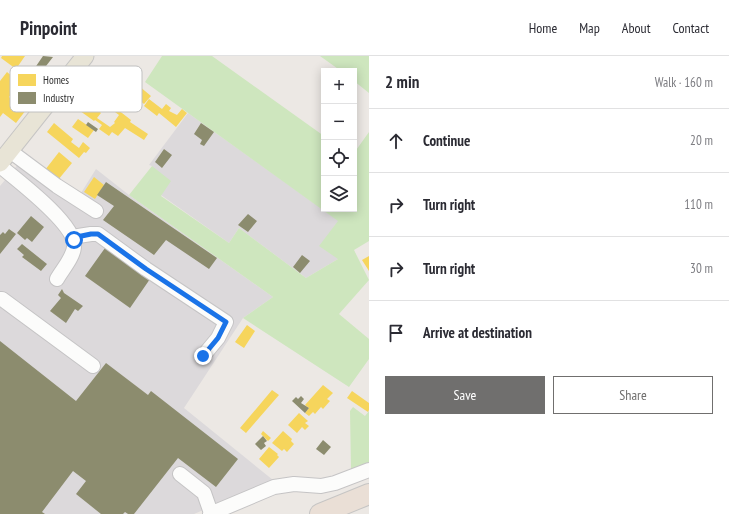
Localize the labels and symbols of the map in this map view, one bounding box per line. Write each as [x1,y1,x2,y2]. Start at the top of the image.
legend [10,66,142,112]
text: Homes [43,73,69,87]
text: Industry [43,91,75,105]
route start [65,231,83,249]
route end [194,347,212,365]

